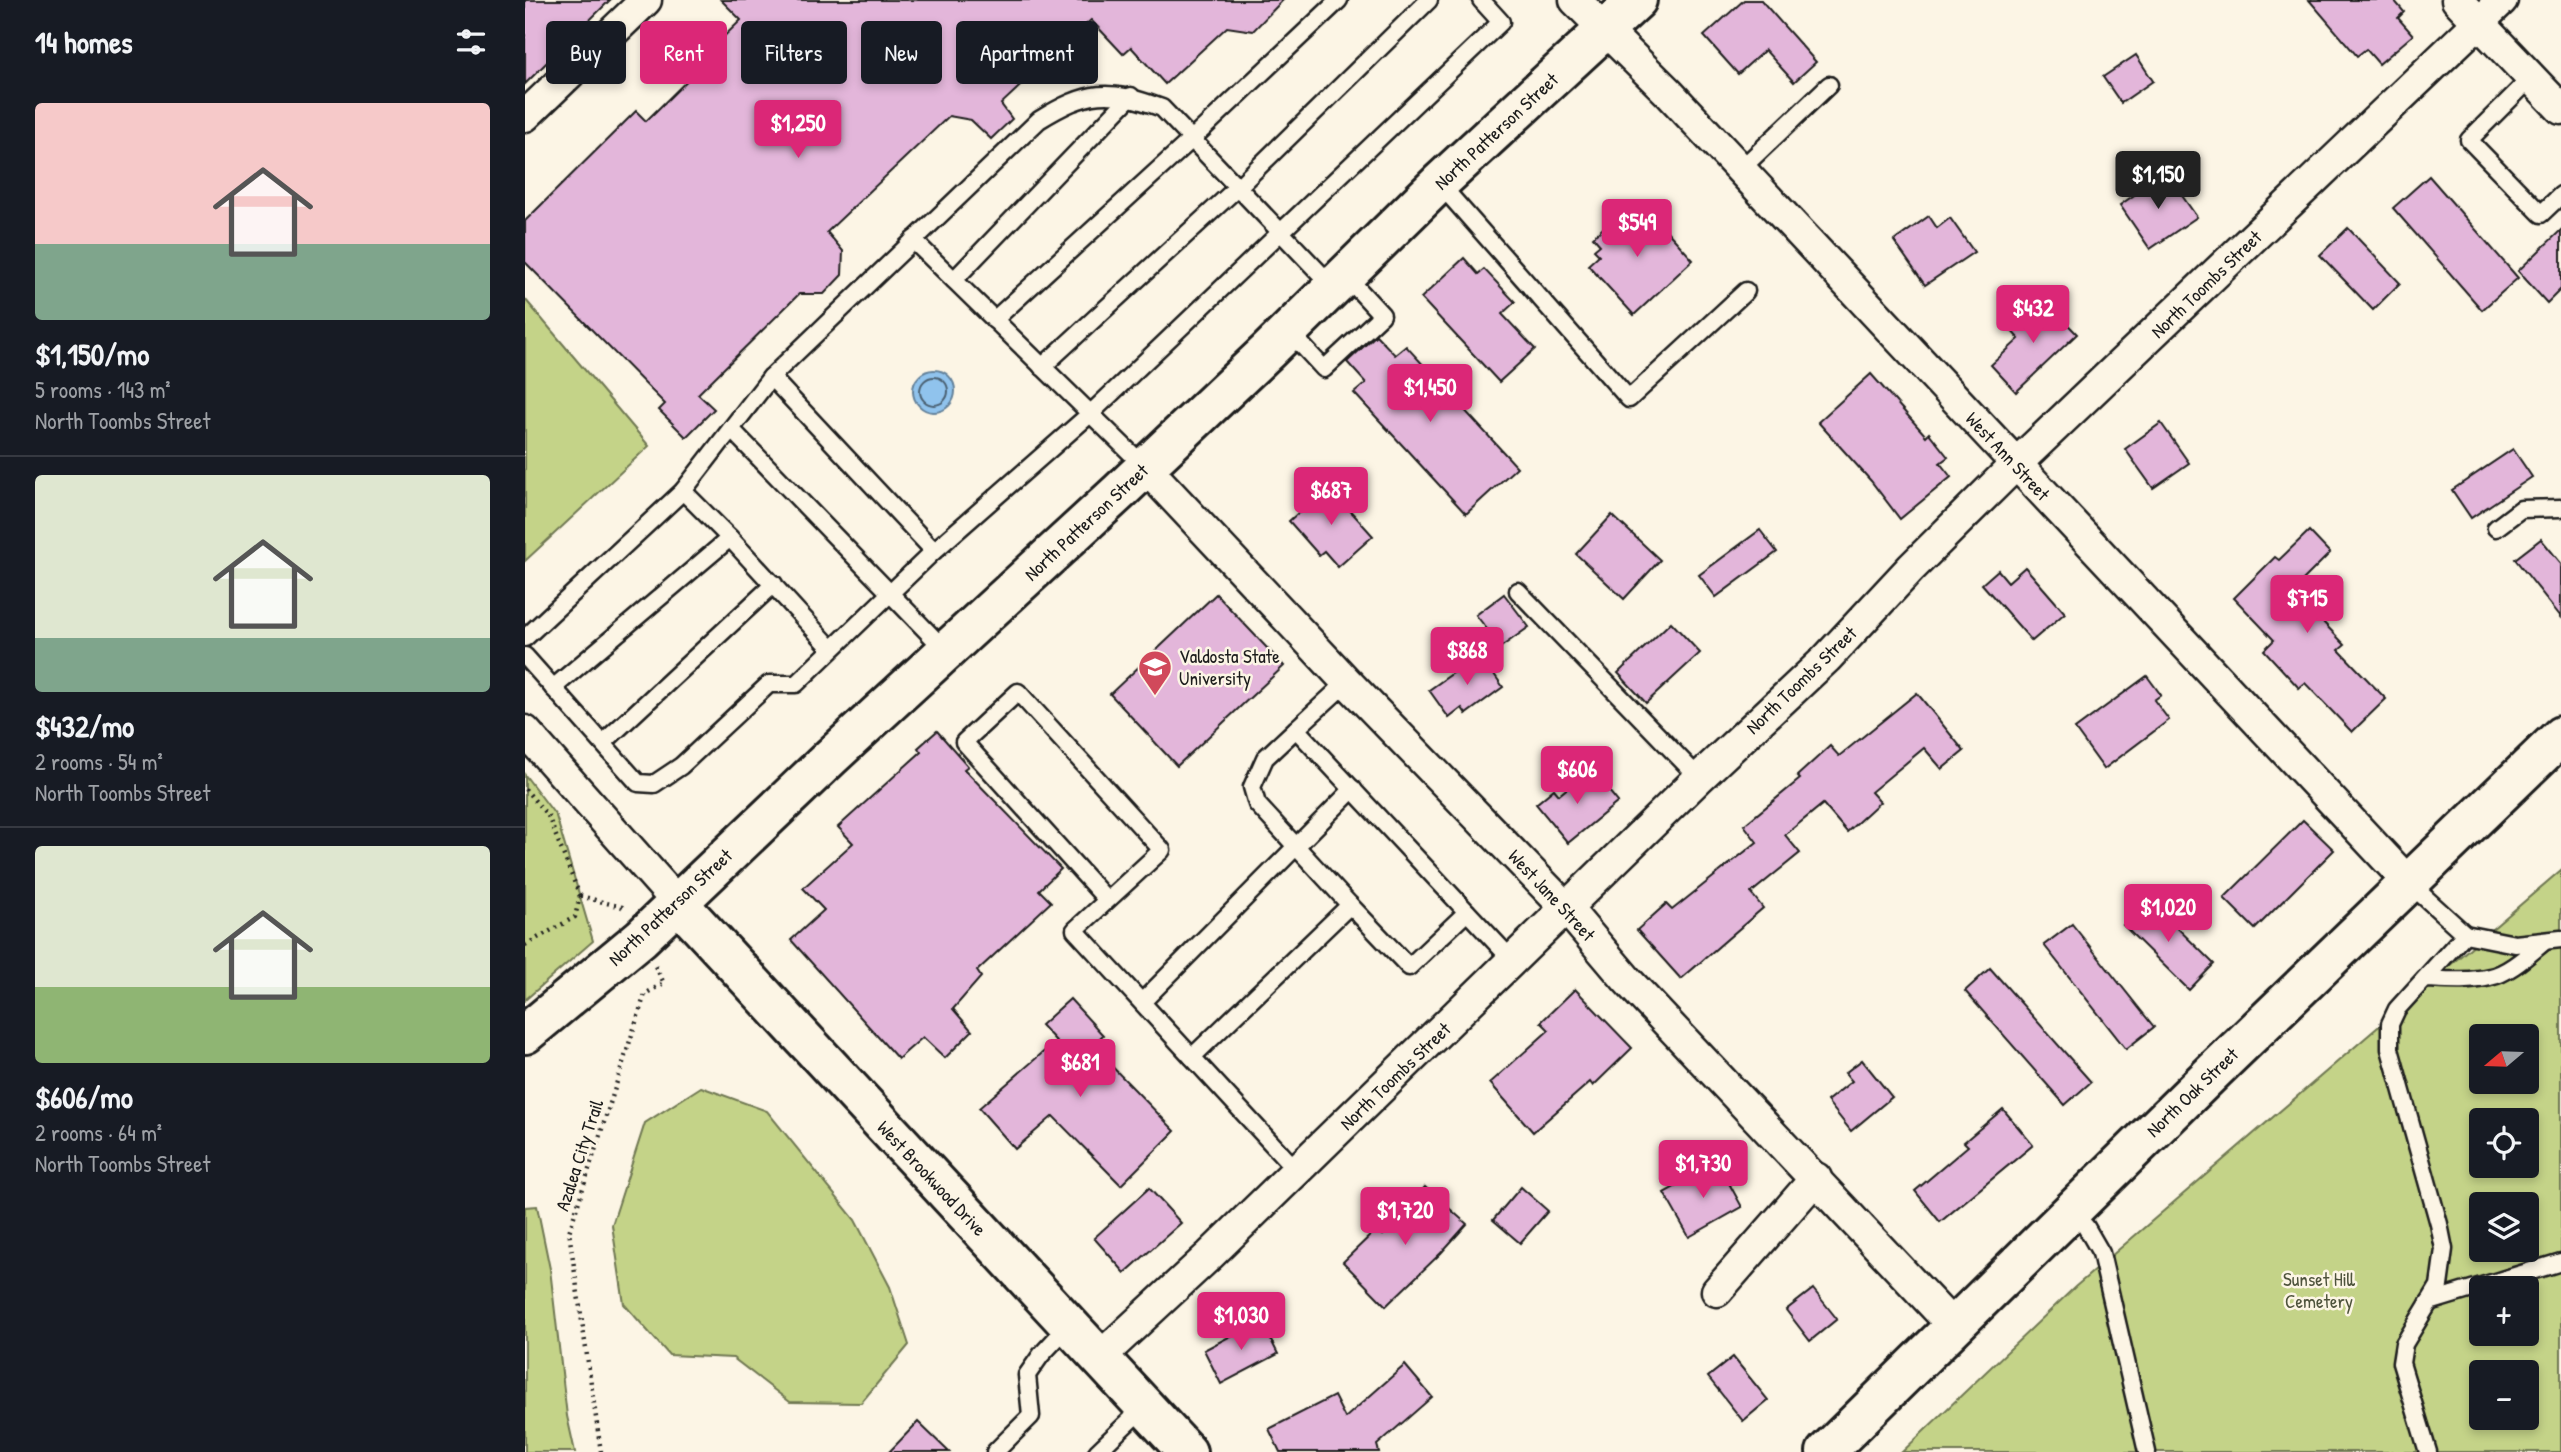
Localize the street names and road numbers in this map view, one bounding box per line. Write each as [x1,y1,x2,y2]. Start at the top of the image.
street label: North Patterson Street [1428,66,1564,195]
street label: North Toombs Street [2145,224,2267,344]
street label: West Ann Street [1960,406,2056,506]
street label: North Patterson Street [1018,457,1154,586]
street label: North Toombs Street [1740,620,1862,740]
street label: North Patterson Street [602,842,738,971]
street label: West Jane Street [1503,843,1602,947]
street label: North Toombs Street [1334,1016,1456,1136]
street label: North Oak Street [2140,1041,2244,1142]
street label: Azalea City Trail [549,1095,610,1214]
street label: West Brookwood Drive [872,1115,993,1242]

